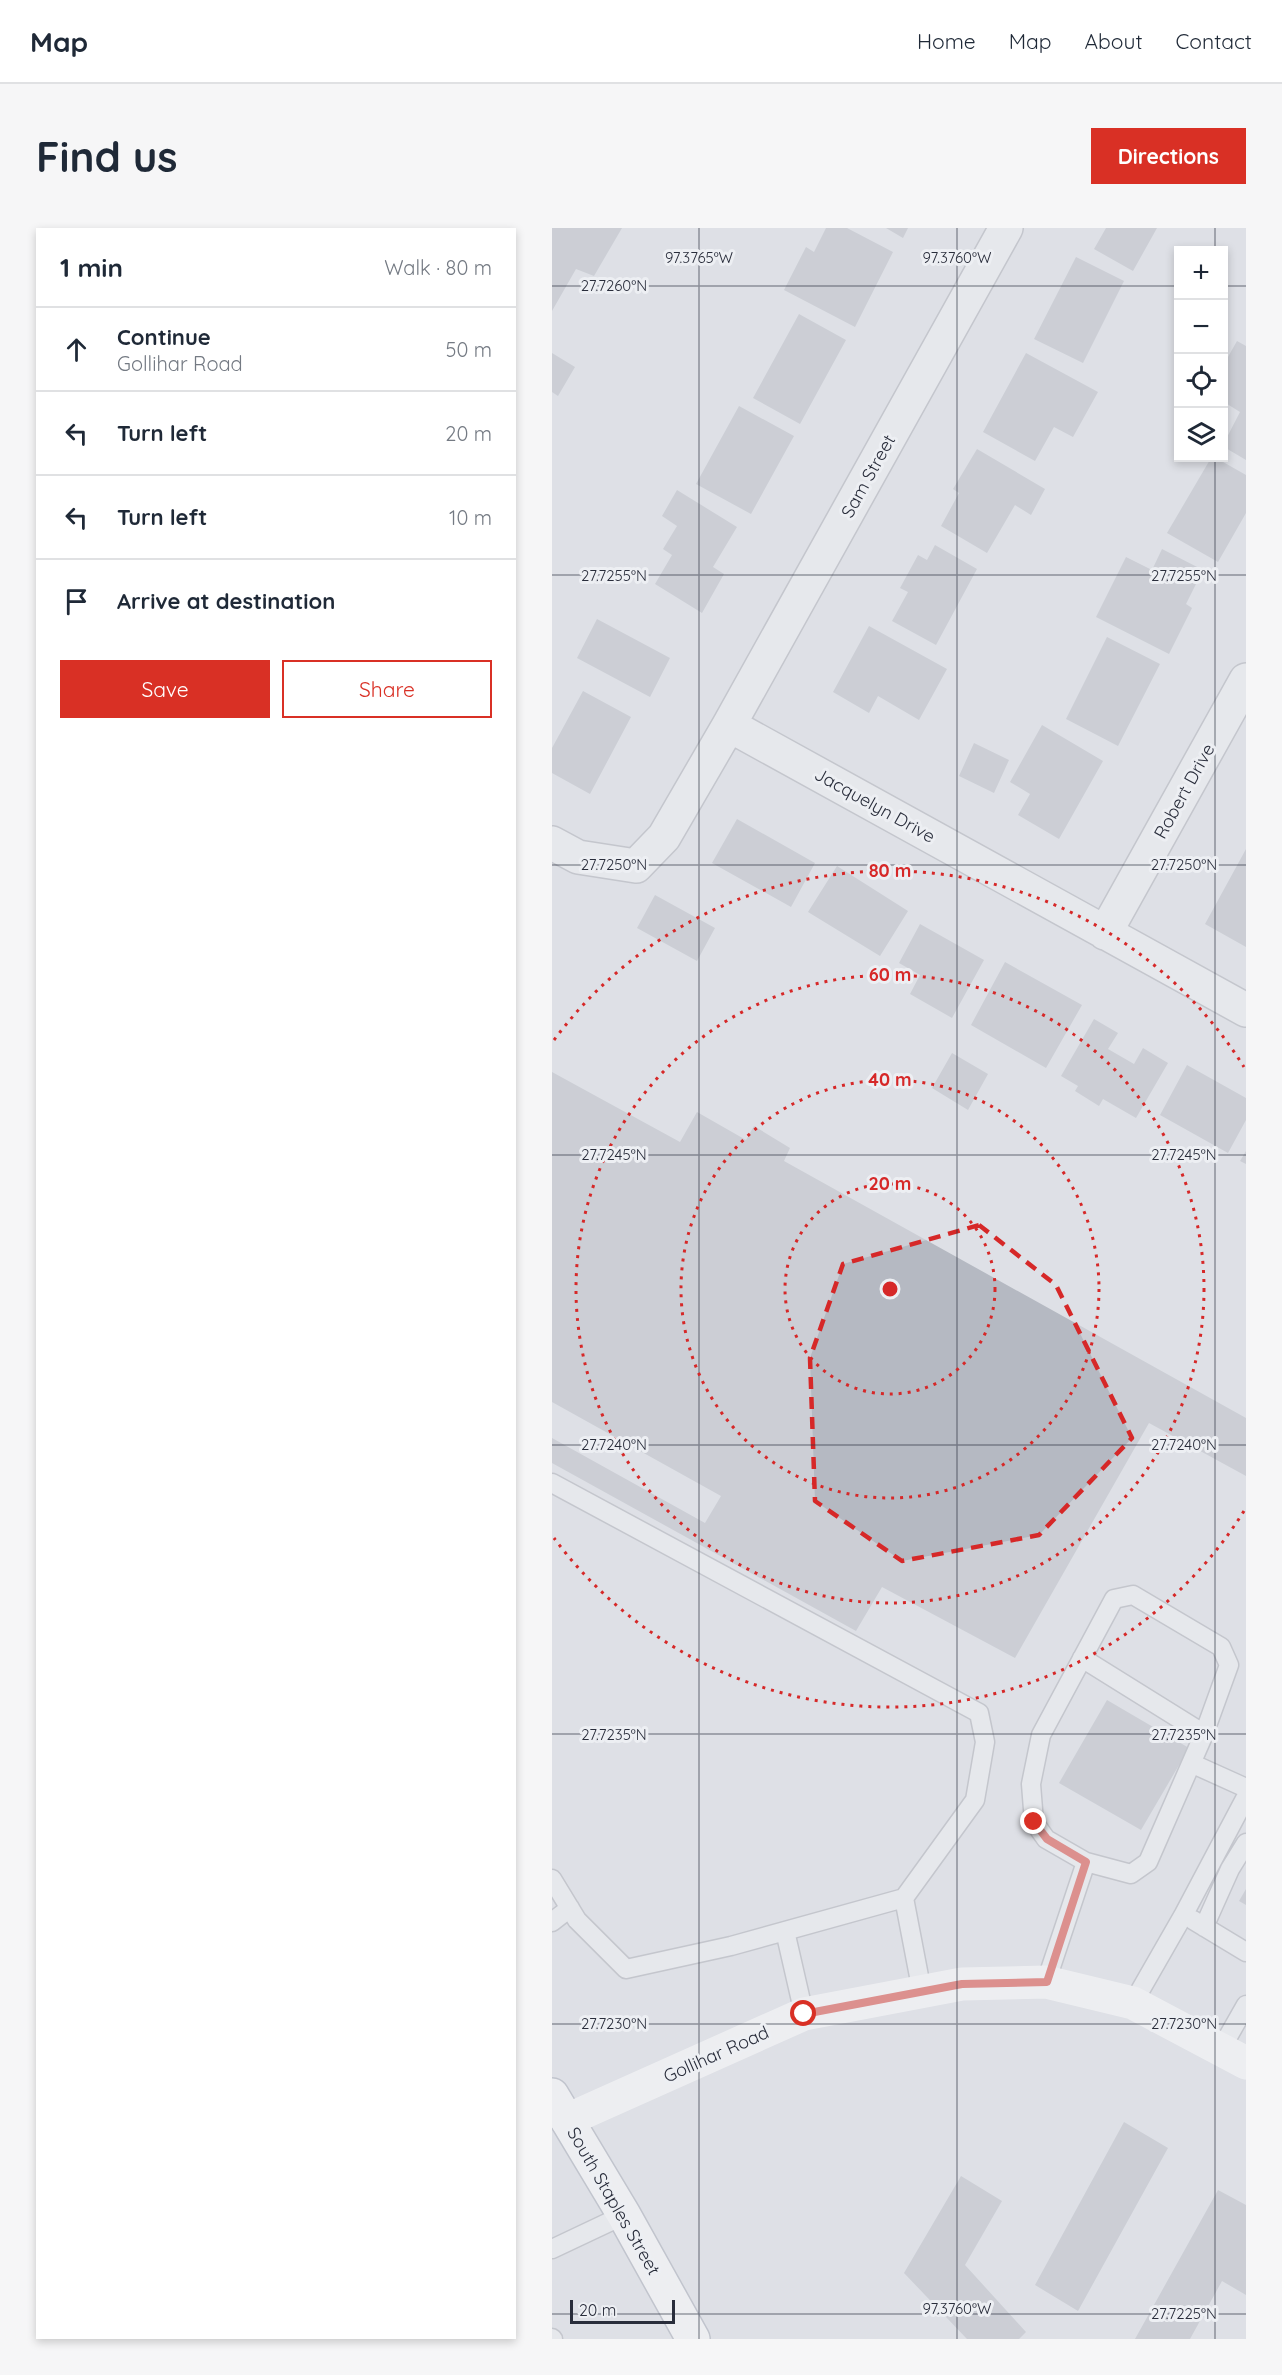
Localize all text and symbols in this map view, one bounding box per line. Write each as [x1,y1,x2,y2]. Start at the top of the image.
text: Map [30,24,88,59]
text: Home [917,28,976,54]
text: Map [1009,28,1052,54]
text: About [1085,28,1143,54]
text: Contact [1176,28,1252,54]
button: Directions [1091,128,1246,184]
text: Find us [36,130,178,183]
map controls [1174,246,1228,462]
button: + [1174,246,1228,300]
text: 97.3765°W [665,248,734,267]
text: 97.3760°W [923,248,992,267]
text: 1 min [60,251,123,284]
text: Walk · 80 m [384,255,492,280]
text: 27.7260°N [581,276,647,295]
button: − [1174,300,1228,354]
text: Continue [117,323,211,351]
icon: ahead [60,333,93,366]
text: 50 m [446,337,492,362]
text: Gollihar Road [117,351,243,376]
button: locate [1174,354,1228,408]
button: layers [1174,408,1228,462]
icon: left [60,417,93,450]
text: Turn left [117,419,207,447]
text: 20 m [445,421,492,446]
street label: Sam Street [836,430,900,522]
icon: left [60,501,93,534]
text: Turn left [117,503,207,531]
text: 10 m [449,505,492,530]
text: 27.7255°N [581,566,647,585]
text: 27.7255°N [1151,566,1217,585]
icon: arrive [60,585,93,618]
text: Arrive at destination [117,587,335,615]
button: Save [60,660,270,718]
button: Share [282,660,492,718]
street label: Robert Drive [1148,739,1220,843]
street label: Jacquelyn Drive [811,762,939,848]
text: 27.7250°N [581,855,647,874]
text: 27.7250°N [1151,855,1217,874]
text: 80 m [869,859,911,882]
text: 60 m [869,963,911,986]
text: 40 m [868,1068,912,1091]
text: 27.7245°N [581,1145,647,1164]
text: 27.7245°N [1151,1145,1217,1164]
text: 20 m [869,1172,911,1195]
centre of rings [880,1279,900,1299]
text: 27.7240°N [581,1435,647,1454]
text: 27.7240°N [1151,1435,1217,1454]
text: 27.7235°N [581,1725,647,1744]
text: 27.7235°N [1151,1725,1217,1744]
route end [1020,1808,1046,1834]
route start [790,2000,816,2026]
text: 27.7230°N [581,2014,647,2033]
text: 27.7230°N [1151,2014,1217,2033]
street label: Gollihar Road [660,2020,772,2088]
street label: South Staples Street [562,2123,666,2279]
scale bar [570,2297,675,2324]
text: 97.3760°W [923,2299,992,2318]
text: 20 m [579,2300,616,2320]
text: 27.7225°N [1151,2304,1217,2323]

